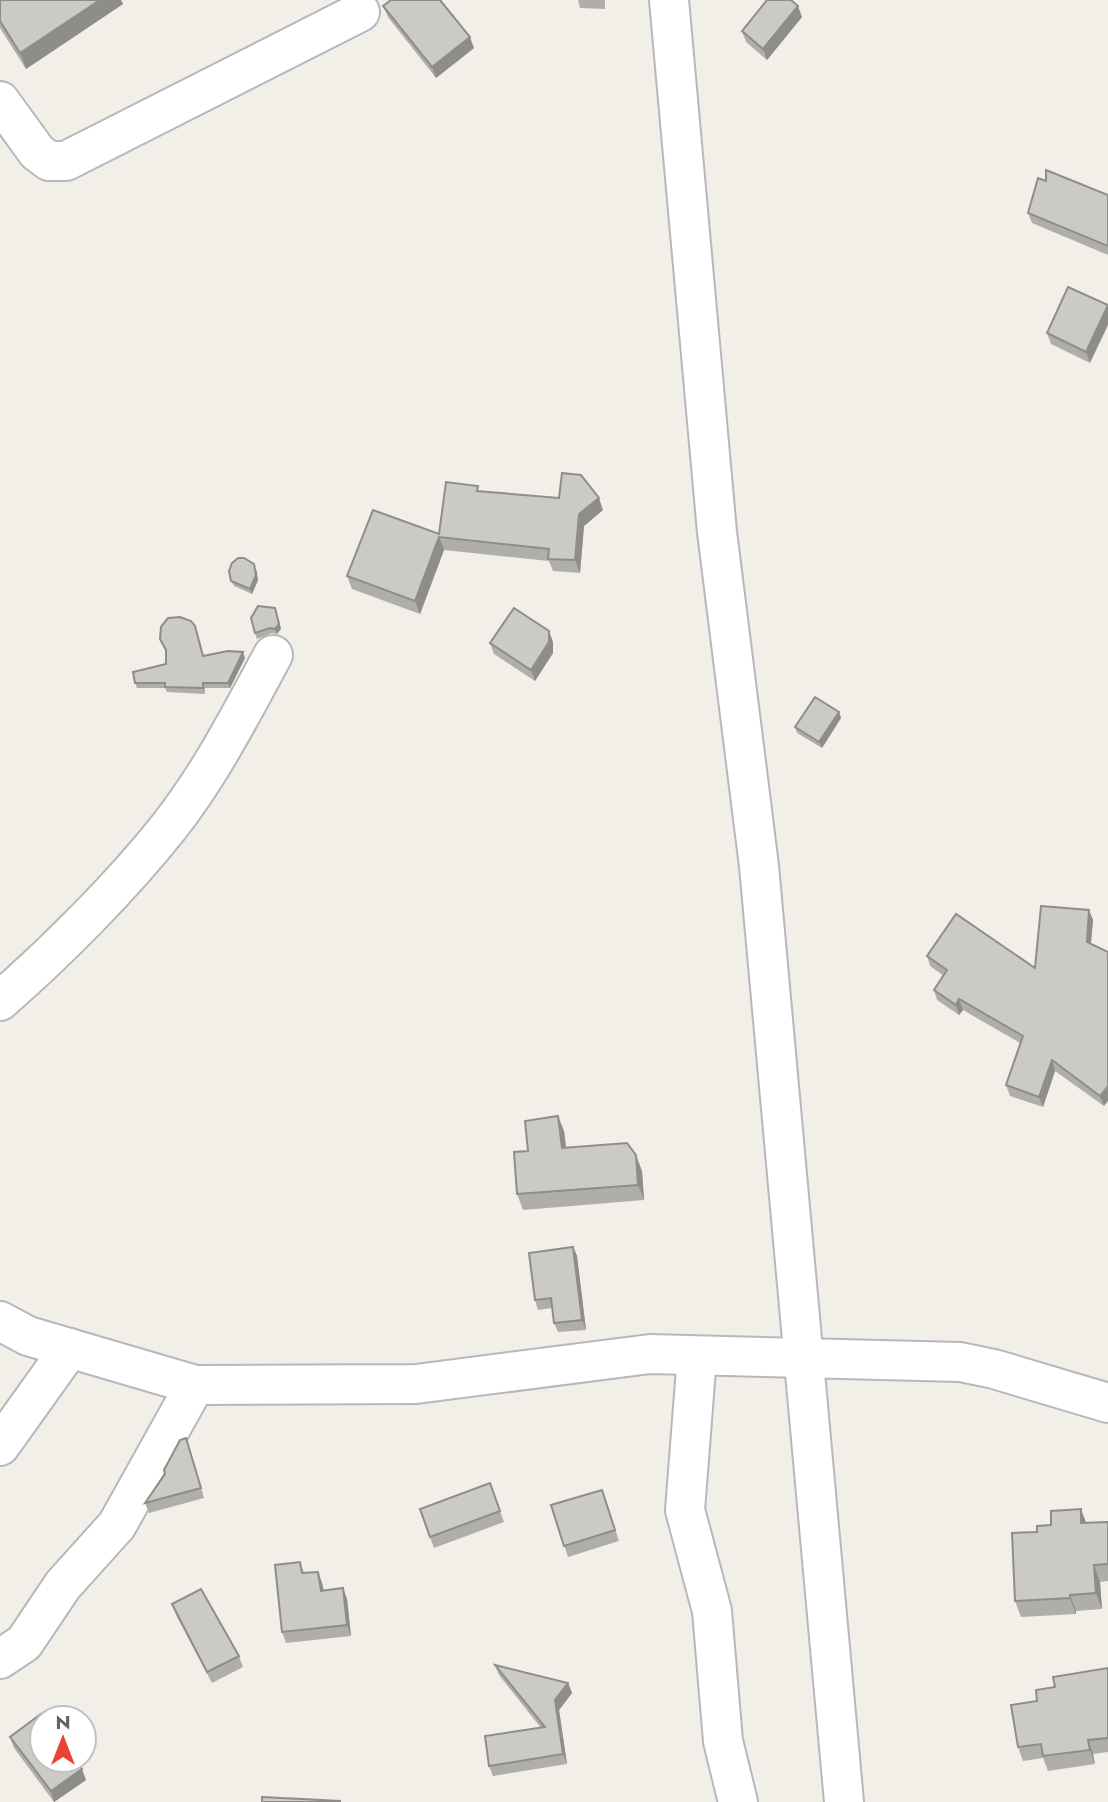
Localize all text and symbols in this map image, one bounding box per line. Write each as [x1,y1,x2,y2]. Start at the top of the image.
north arrow [28,1704,98,1774]
text: N [55,1709,71,1736]

